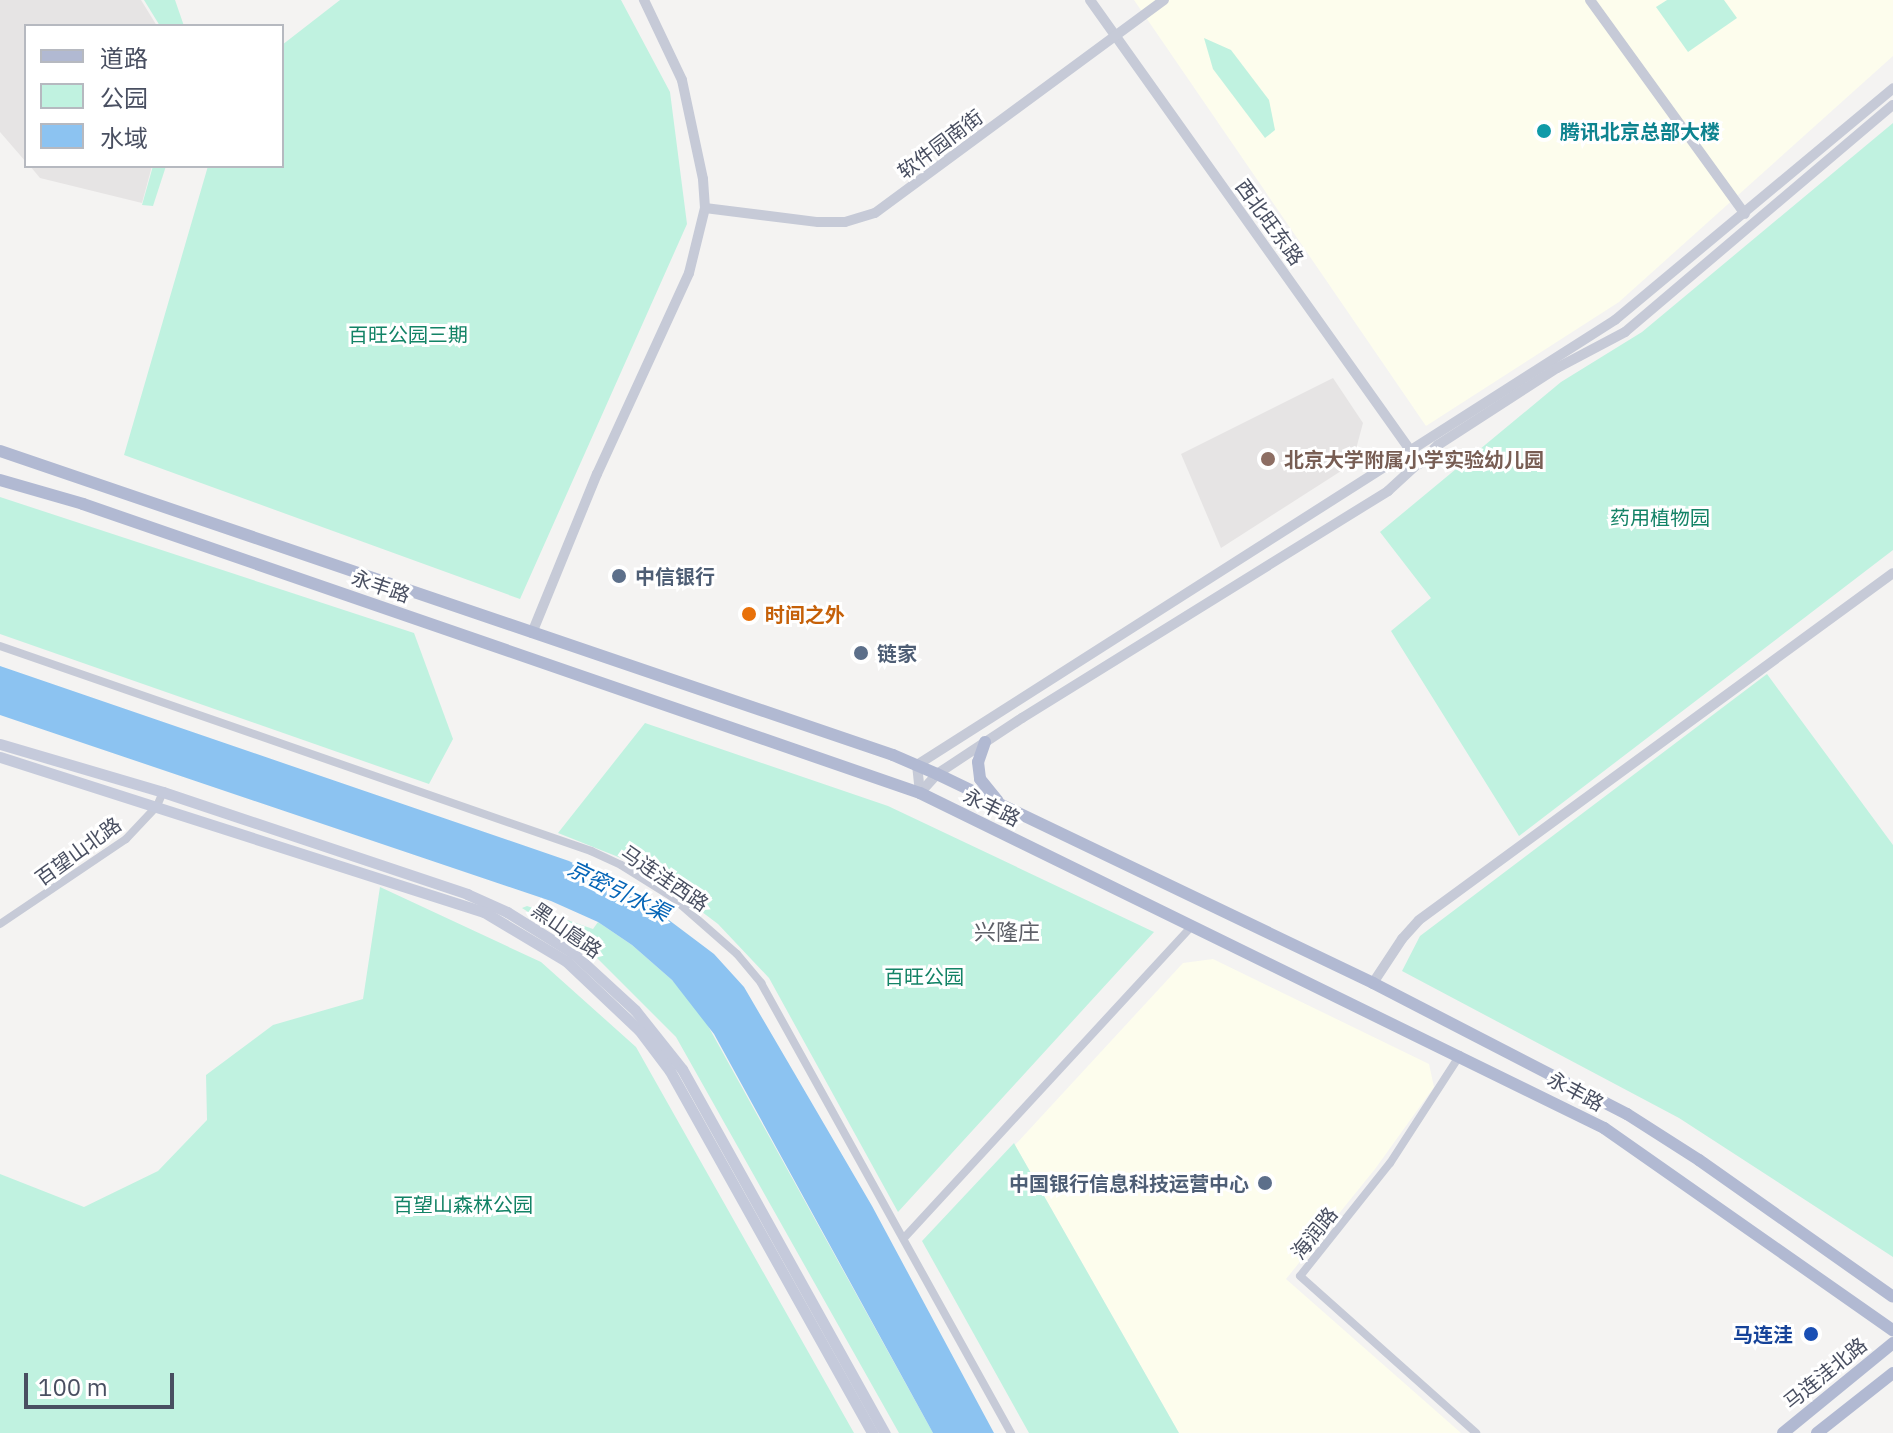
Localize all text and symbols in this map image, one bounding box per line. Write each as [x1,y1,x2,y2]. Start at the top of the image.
legend [24,24,284,168]
text: 道路 [100,42,148,74]
text: 公园 [100,82,148,114]
street label: 软件园南街 [893,104,987,184]
place label: 腾讯北京总部大楼 [1560,119,1720,143]
text: 水域 [100,122,148,154]
marker: 腾讯北京总部大楼 [1535,122,1553,140]
street label: 西北旺东路 [1231,174,1309,270]
park label: 百旺公园三期 [348,322,468,346]
place label: 北京大学附属小学实验幼儿园 [1284,447,1544,471]
marker: 北京大学附属小学实验幼儿园 [1259,450,1277,468]
park label: 药用植物园 [1610,505,1710,529]
place label: 中信银行 [635,564,715,588]
street label: 永丰路 [349,565,413,607]
marker: 中信银行 [610,567,628,585]
place label: 时间之外 [765,602,845,626]
marker: 时间之外 [740,605,758,623]
place label: 链家 [877,641,917,665]
marker: 链家 [852,644,870,662]
street label: 永丰路 [960,783,1024,831]
street label: 百望山北路 [30,812,126,890]
street label: 马连洼西路 [617,840,713,916]
water label: 京密引水渠 [564,854,674,926]
street label: 黑山扈路 [527,897,607,963]
district label: 兴隆庄 [974,919,1040,945]
park label: 百旺公园 [884,964,964,988]
street label: 永丰路 [1544,1066,1608,1116]
place label: 中国银行信息科技运营中心 [1009,1171,1249,1195]
marker: 中国银行信息科技运营中心 [1256,1174,1274,1192]
park label: 百望山森林公园 [393,1192,533,1216]
street label: 海润路 [1286,1202,1342,1264]
place label: 马连洼 [1733,1322,1793,1346]
marker: 马连洼 [1800,1323,1822,1345]
street label: 马连洼北路 [1779,1332,1871,1414]
scale bar [28,1357,178,1407]
text: 100 m [38,1371,108,1403]

